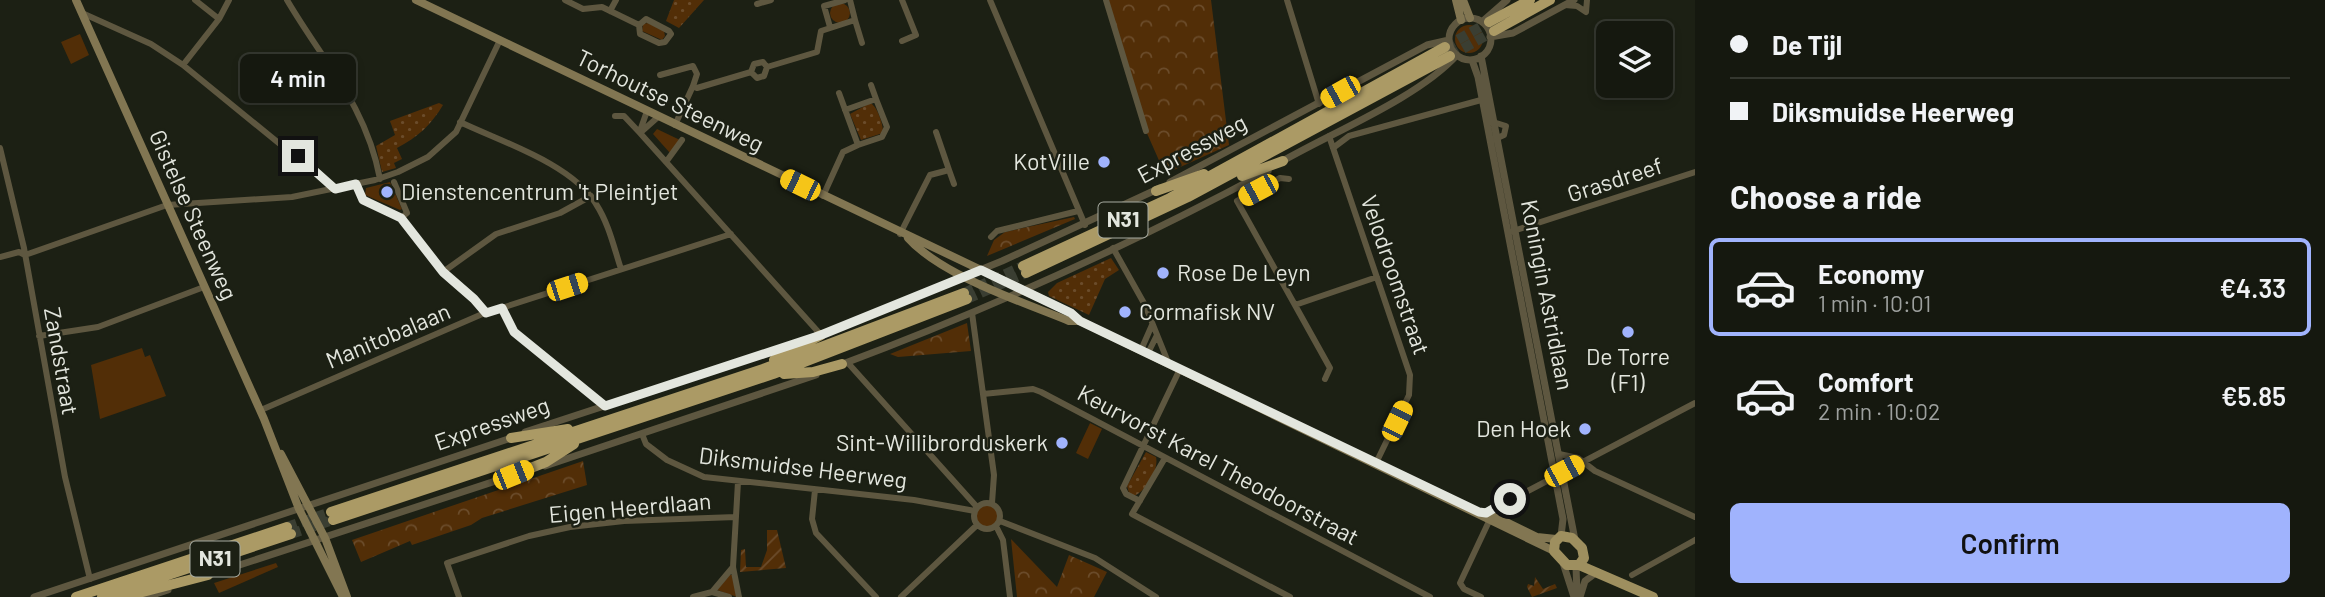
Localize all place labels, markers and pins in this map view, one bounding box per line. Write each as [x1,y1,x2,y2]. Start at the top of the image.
place label: KotVille [1013,147,1090,175]
marker: KotVille [1096,154,1112,170]
place label: Dienstencentrum 't Pleintjet [401,177,678,205]
marker: Dienstencentrum 't Pleintjet [379,184,395,200]
place label: Rose De Leyn [1177,258,1311,286]
marker: Rose De Leyn [1155,265,1171,281]
place label: Cormafisk NV [1139,297,1275,325]
marker: Cormafisk NV [1117,304,1133,320]
marker: De Torre (F1) [1620,324,1636,340]
place label: De Torre (F1) [1586,342,1670,396]
place label: Den Hoek [1476,414,1571,442]
marker: Den Hoek [1577,421,1593,437]
place label: Sint-Willibrorduskerk [836,428,1048,456]
marker: Sint-Willibrorduskerk [1054,435,1070,451]

